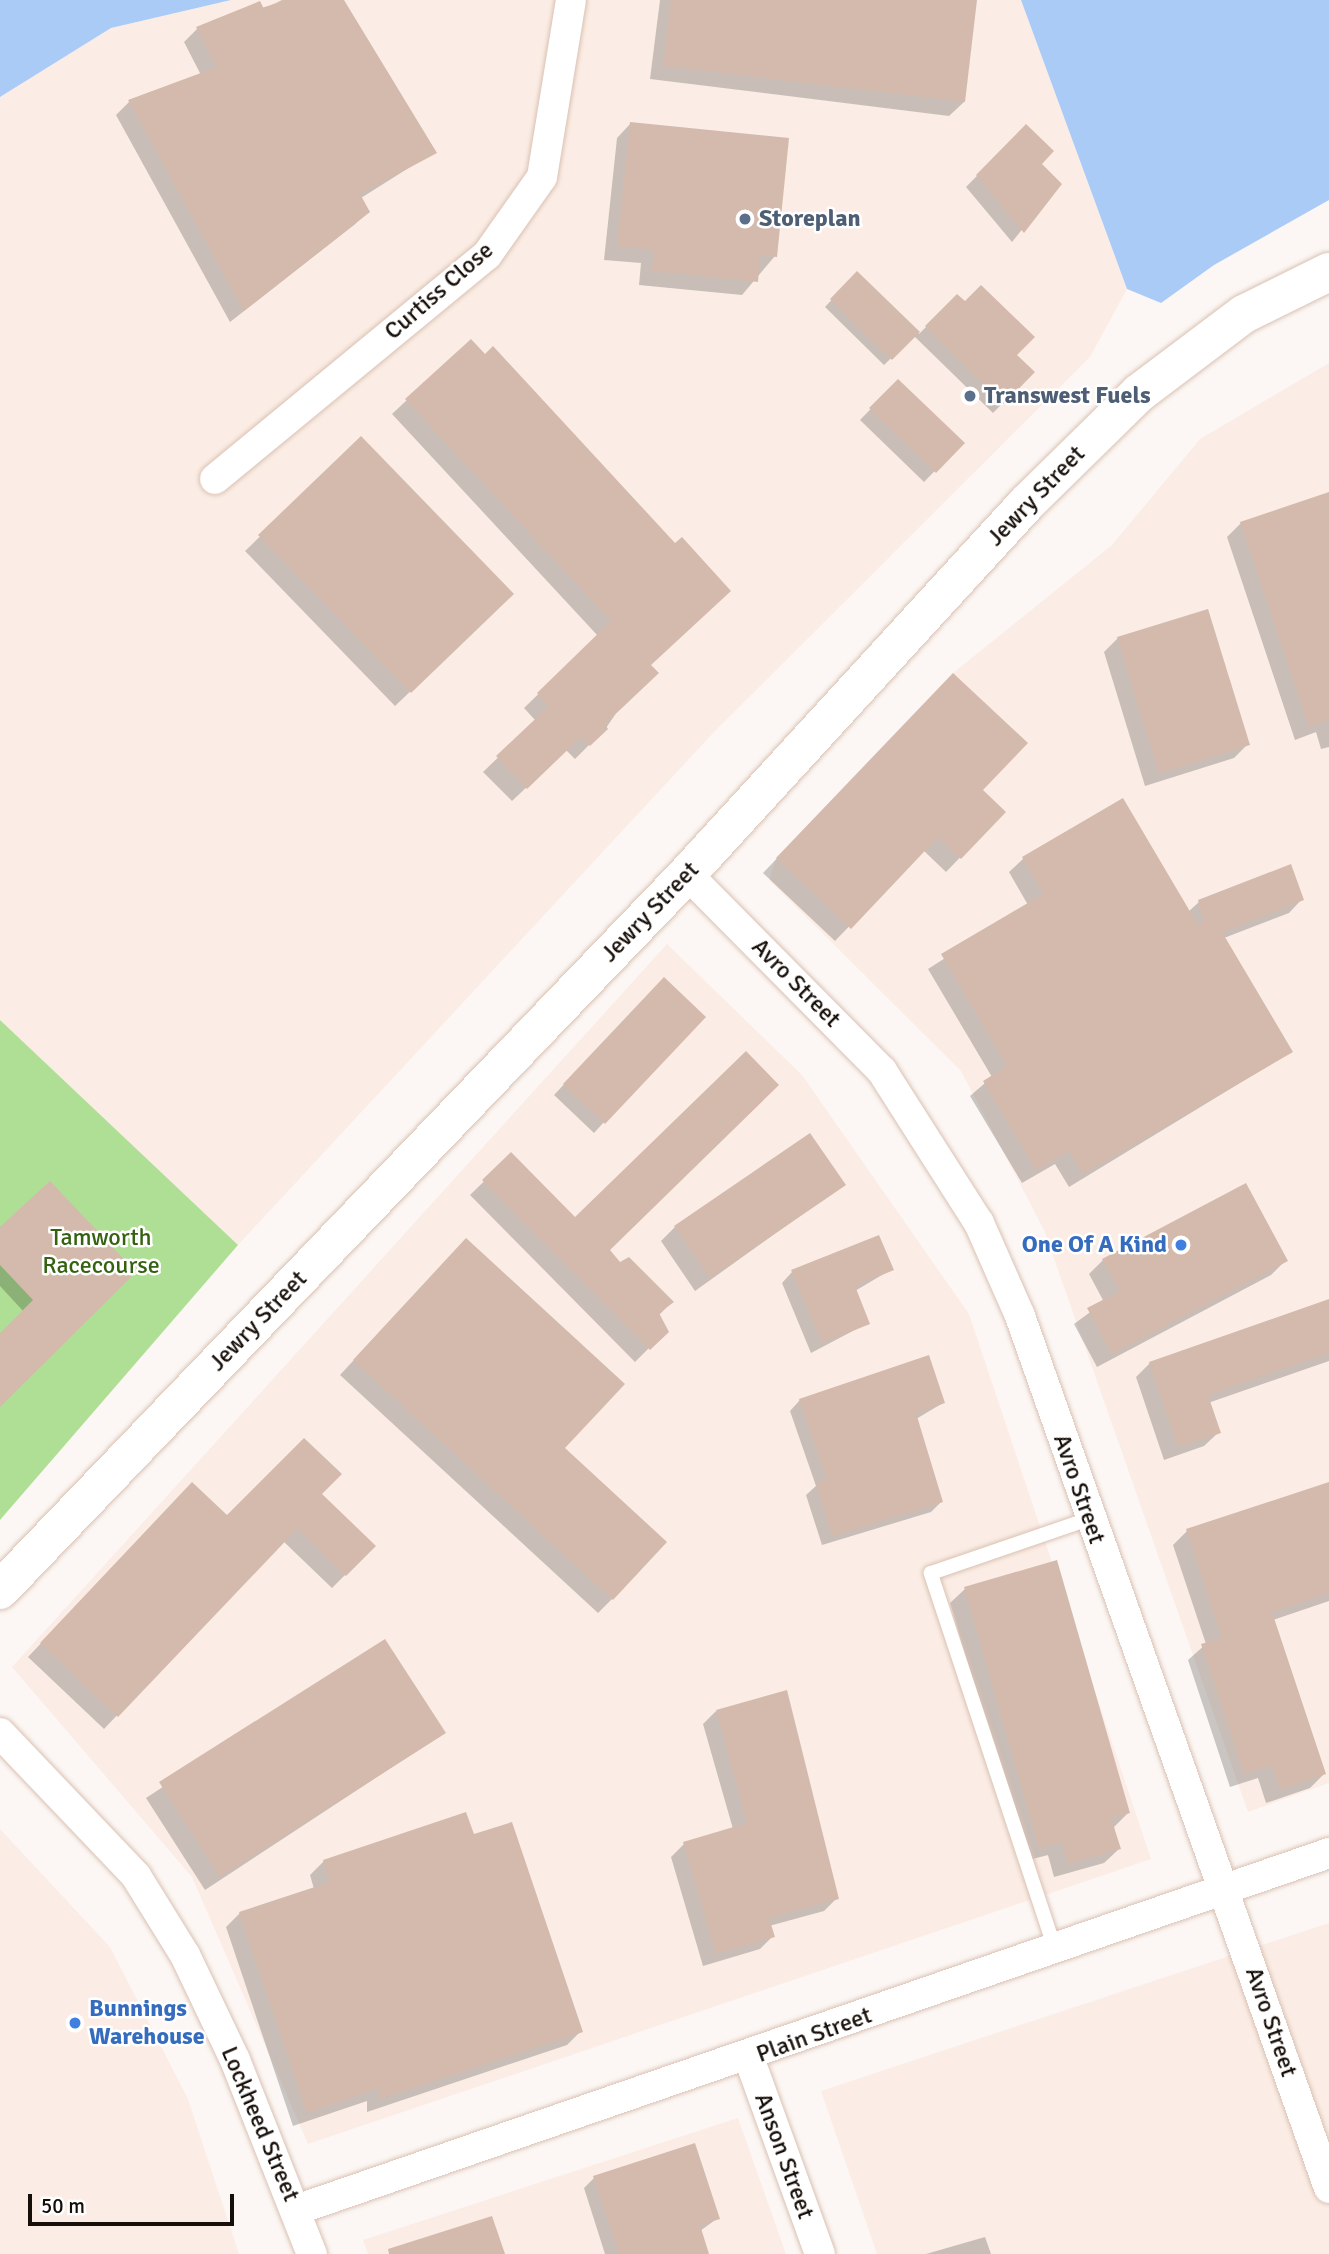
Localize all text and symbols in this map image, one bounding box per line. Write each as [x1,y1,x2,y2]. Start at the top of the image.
place label: Storeplan [759,205,861,233]
marker: Storeplan [737,211,753,227]
street label: Curtiss Close [379,236,499,346]
place label: Transwest Fuels [984,382,1151,410]
marker: Transwest Fuels [962,388,978,404]
street label: Jewry Street [981,440,1091,552]
street label: Jewry Street [595,856,705,968]
street label: Avro Street [746,933,846,1033]
park label: Tamworth Racecourse [42,1224,160,1280]
place label: One Of A Kind [1022,1231,1167,1259]
marker: One Of A Kind [1173,1237,1189,1253]
street label: Jewry Street [203,1265,313,1377]
street label: Avro Street [1047,1430,1111,1548]
street label: Avro Street [1239,1963,1303,2081]
place label: Bunnings Warehouse [89,1995,205,2051]
street label: Plain Street [753,2001,875,2069]
marker: Bunnings Warehouse [67,2015,83,2031]
street label: Lockheed Street [214,2042,306,2206]
street label: Anson Street [748,2089,820,2223]
scale bar [32,2180,238,2224]
text: 50 m [41,2193,85,2219]

